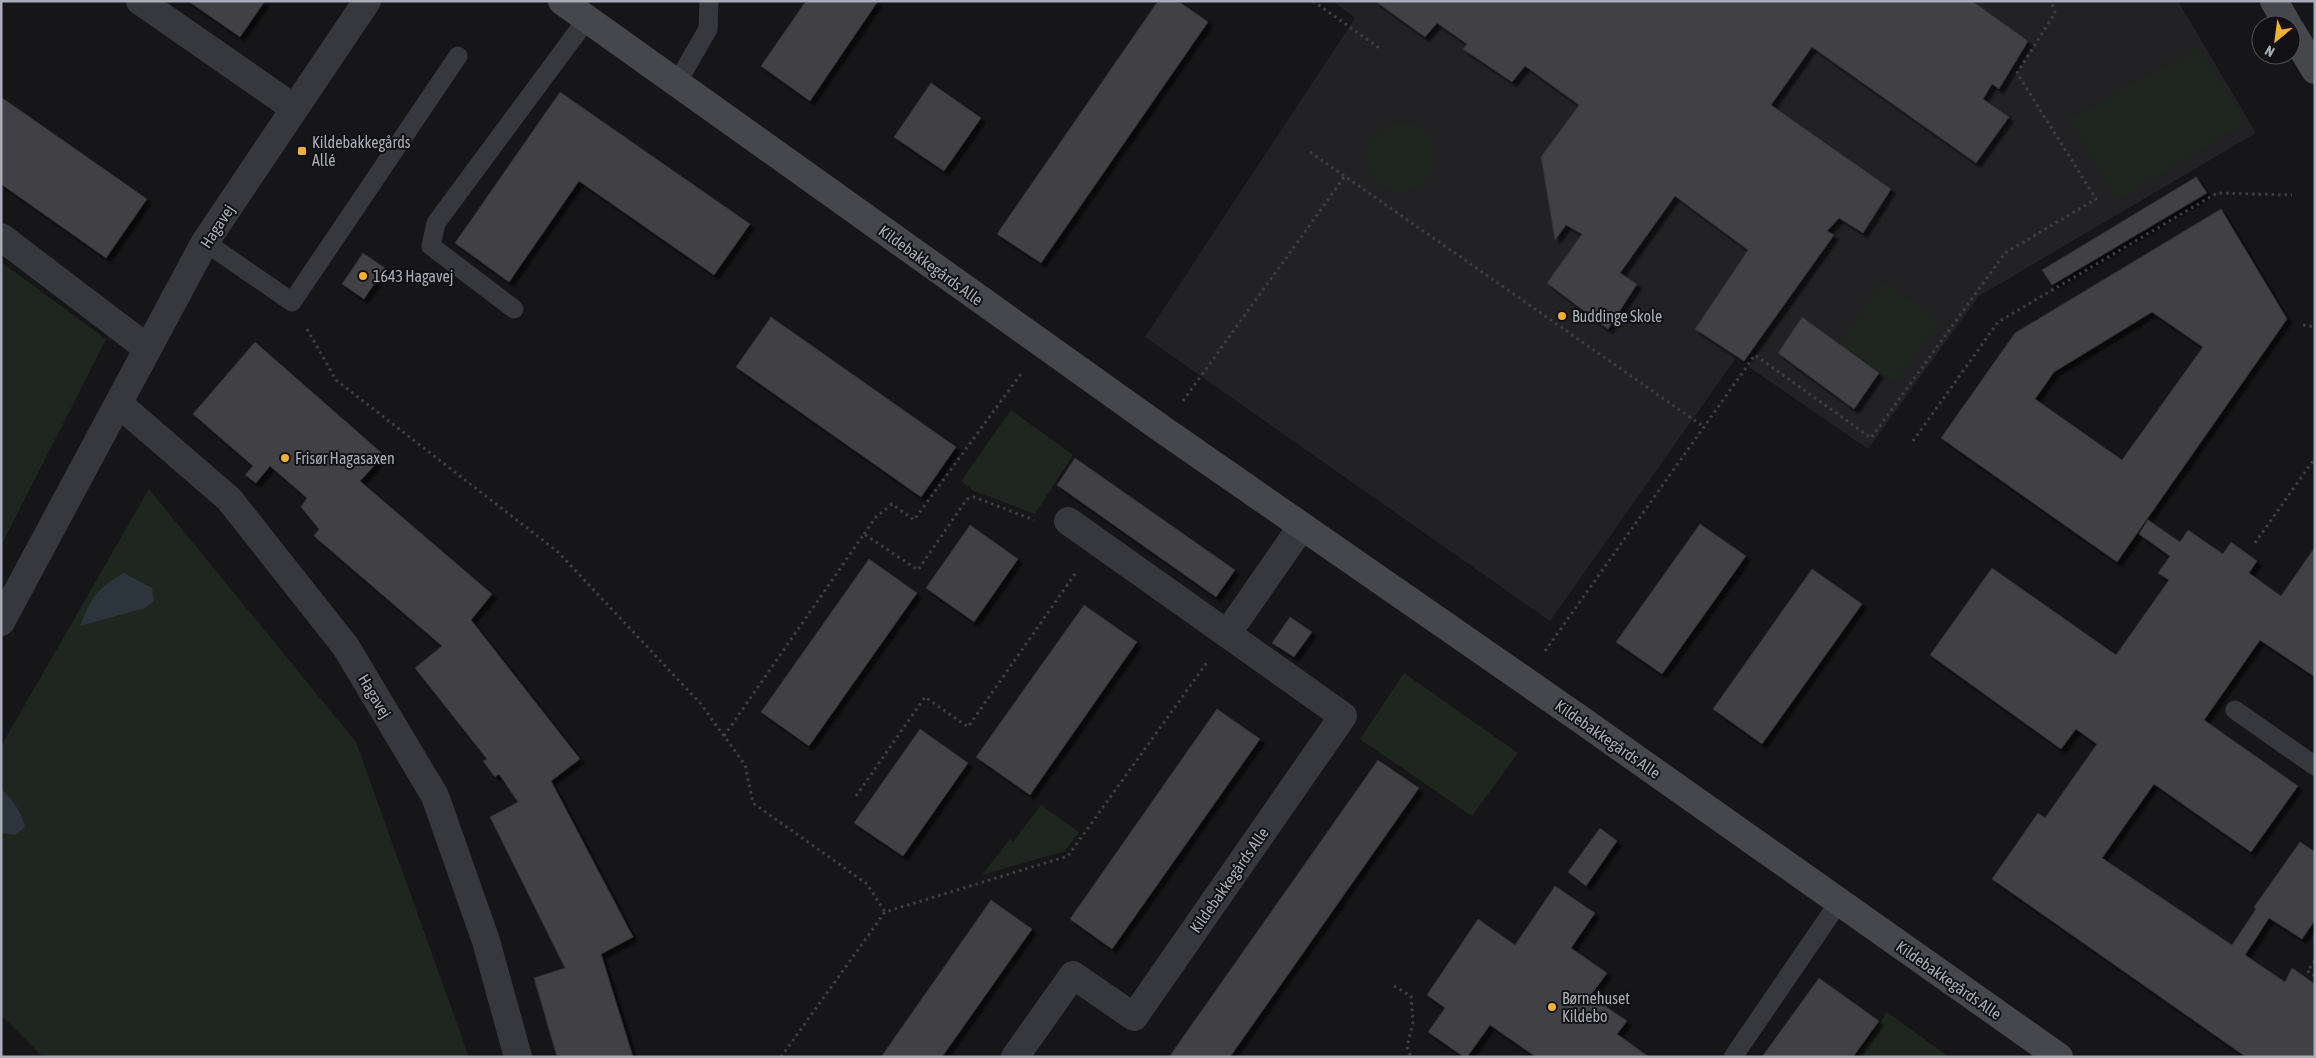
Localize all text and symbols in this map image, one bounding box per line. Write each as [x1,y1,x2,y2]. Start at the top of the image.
north arrow [2251,15,2301,65]
text: N [2262,42,2277,60]
place label: Kildebakkegårds Allé [312,133,411,169]
marker: Kildebakkegårds Allé [296,145,308,157]
street label: Hagavej [196,201,238,252]
street label: Kildebakkegårds Alle [875,221,986,310]
place label: 1643 Hagavej [373,267,453,286]
marker: 1643 Hagavej [357,270,369,282]
place label: Buddinge Skole [1572,307,1662,326]
marker: Buddinge Skole [1556,310,1568,322]
place label: Frisør Hagasaxen [295,449,395,468]
marker: Frisør Hagasaxen [279,452,291,464]
street label: Hagavej [354,671,395,722]
street label: Kildebakkegårds Alle [1551,696,1664,783]
street label: Kildebakkegårds Alle [1186,824,1273,937]
street label: Kildebakkegårds Alle [1892,937,2005,1024]
place label: Børnehuset Kildebo [1562,989,1630,1025]
marker: Børnehuset Kildebo [1546,1001,1558,1013]

